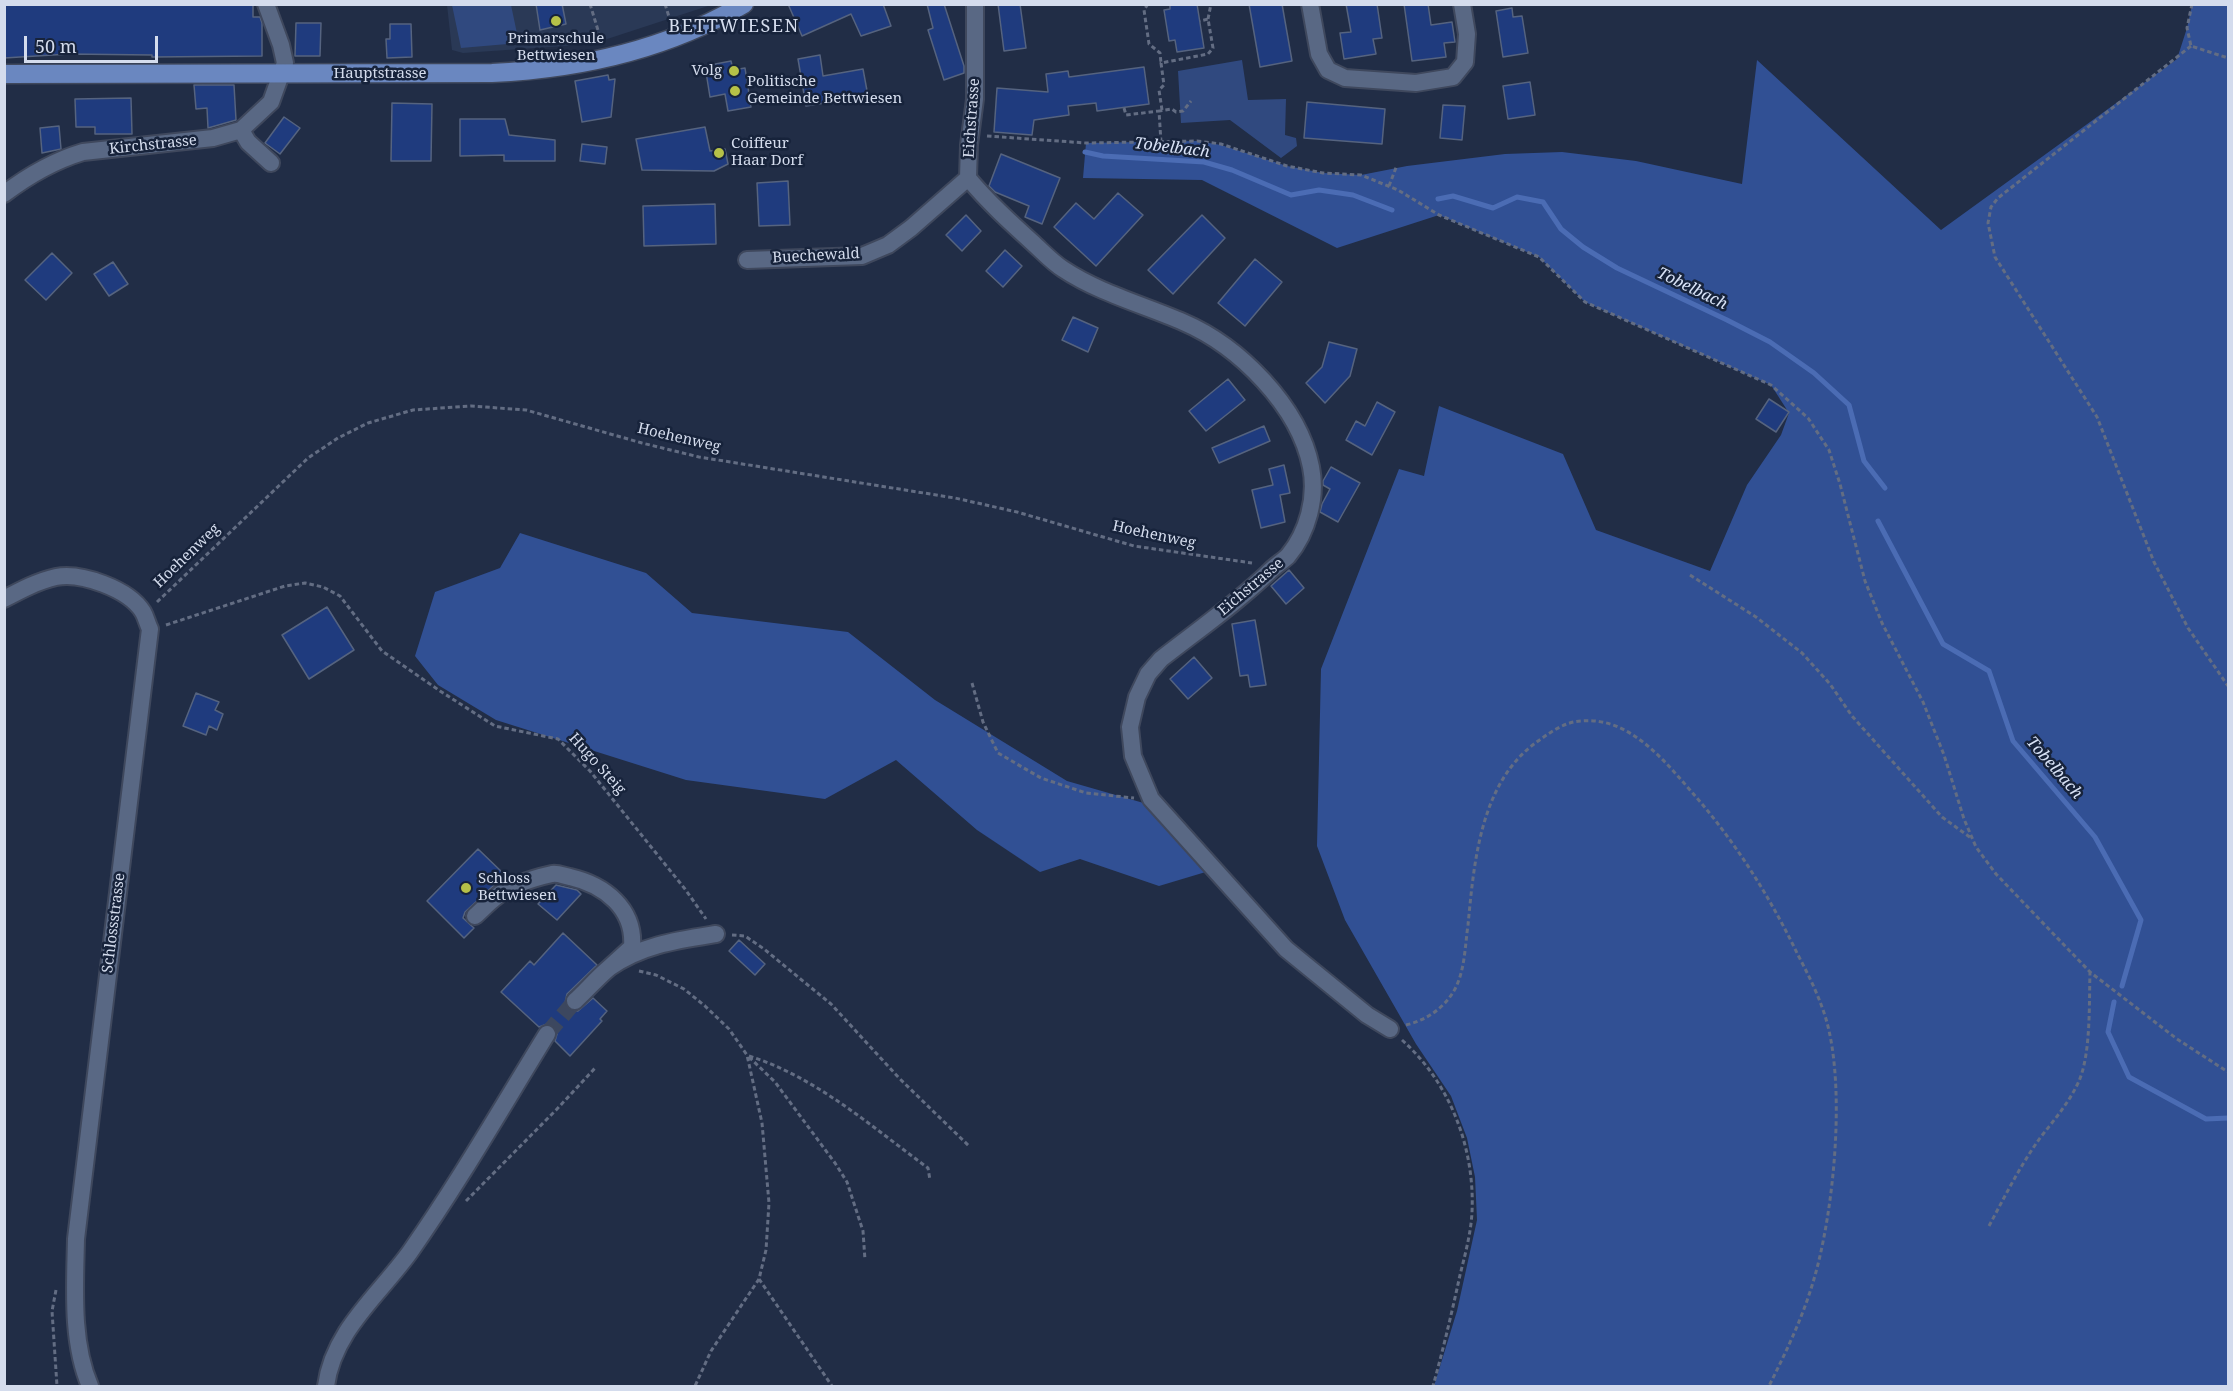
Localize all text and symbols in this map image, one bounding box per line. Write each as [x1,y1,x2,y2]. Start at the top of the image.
marker: Primarschule Bettwiesen [549,14,563,28]
district label: BETTWIESEN [668,16,800,38]
scale bar [27,24,160,62]
place label: Primarschule Bettwiesen [508,30,604,65]
text: 50 m [35,34,77,58]
place label: Volg [691,62,722,80]
marker: Volg [727,64,741,78]
street label: Hauptstrasse [333,65,427,83]
place label: Politische Gemeinde Bettwiesen [747,73,902,108]
street label: Eichstrasse [960,78,984,158]
marker: Politische Gemeinde Bettwiesen [728,84,742,98]
street label: Kirchstrasse [108,131,198,159]
water label: Tobelbach [1133,134,1211,162]
place label: Coiffeur Haar Dorf [731,135,803,170]
marker: Coiffeur Haar Dorf [712,146,726,160]
street label: Buechewald [772,245,860,267]
water label: Tobelbach [1654,264,1730,314]
street label: Hoehenweg [636,420,722,456]
street label: Hoehenweg [1111,517,1197,553]
street label: Hoehenweg [150,520,224,592]
street label: Eichstrasse [1215,554,1287,620]
street label: Hugo Steig [565,730,629,798]
water label: Tobelbach [2022,733,2086,803]
place label: Schloss Bettwiesen [478,870,557,905]
street label: Schlossstrasse [99,872,129,974]
marker: Schloss Bettwiesen [459,881,473,895]

